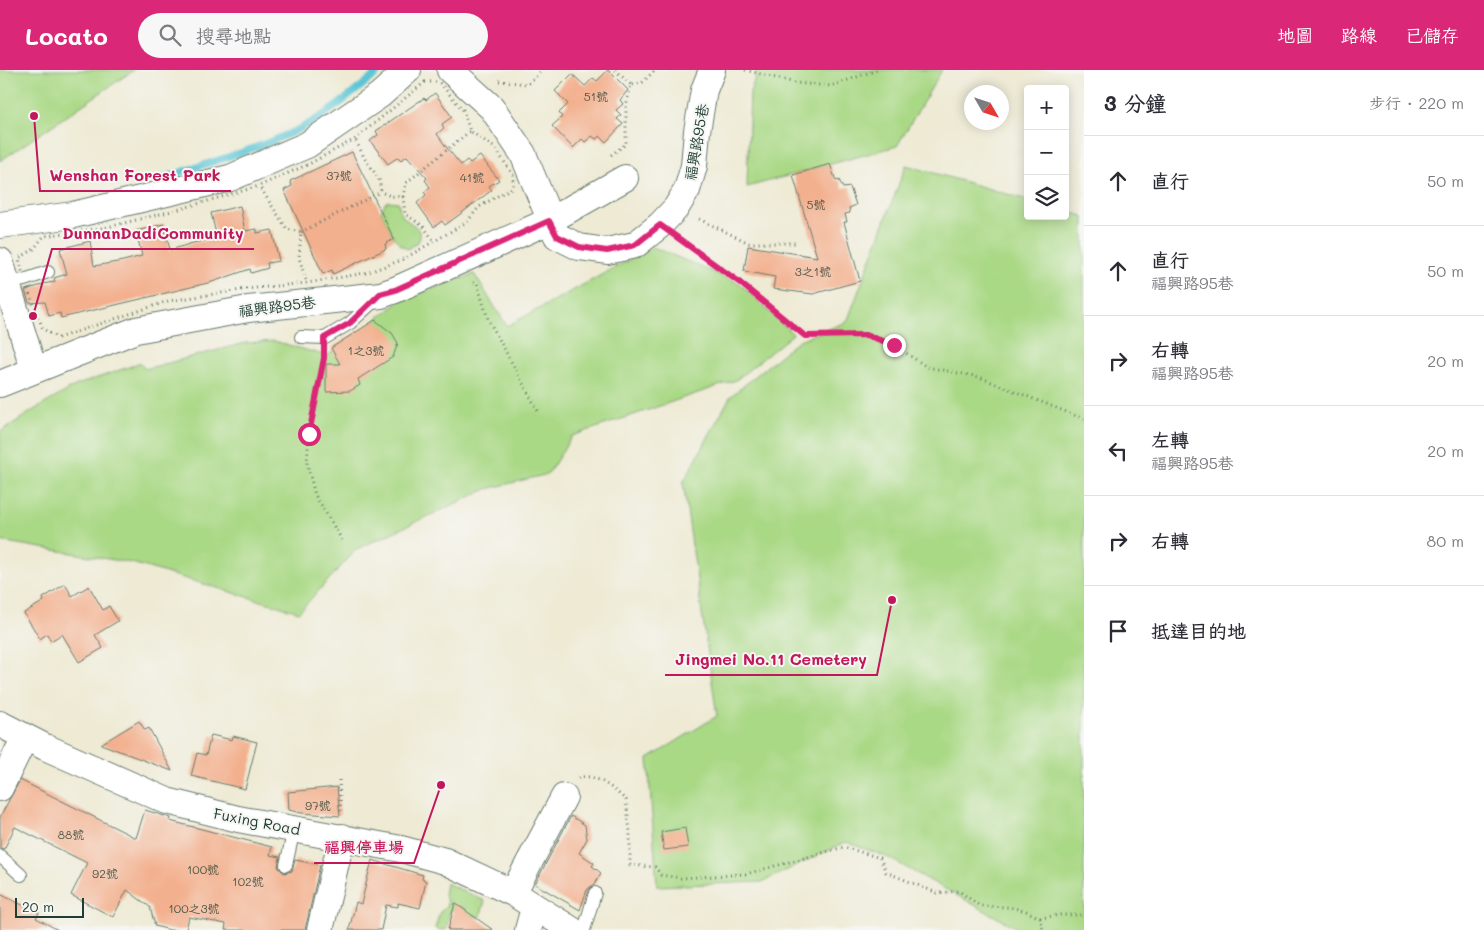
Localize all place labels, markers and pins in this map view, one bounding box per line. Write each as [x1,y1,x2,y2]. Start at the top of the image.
callout: Wenshan Forest Park [40,160,231,191]
callout: DunnanDadiCommunity [52,218,254,249]
callout: Jingmei No.11 Cemetery [665,644,877,675]
callout: 福興停車場 [314,832,414,863]

